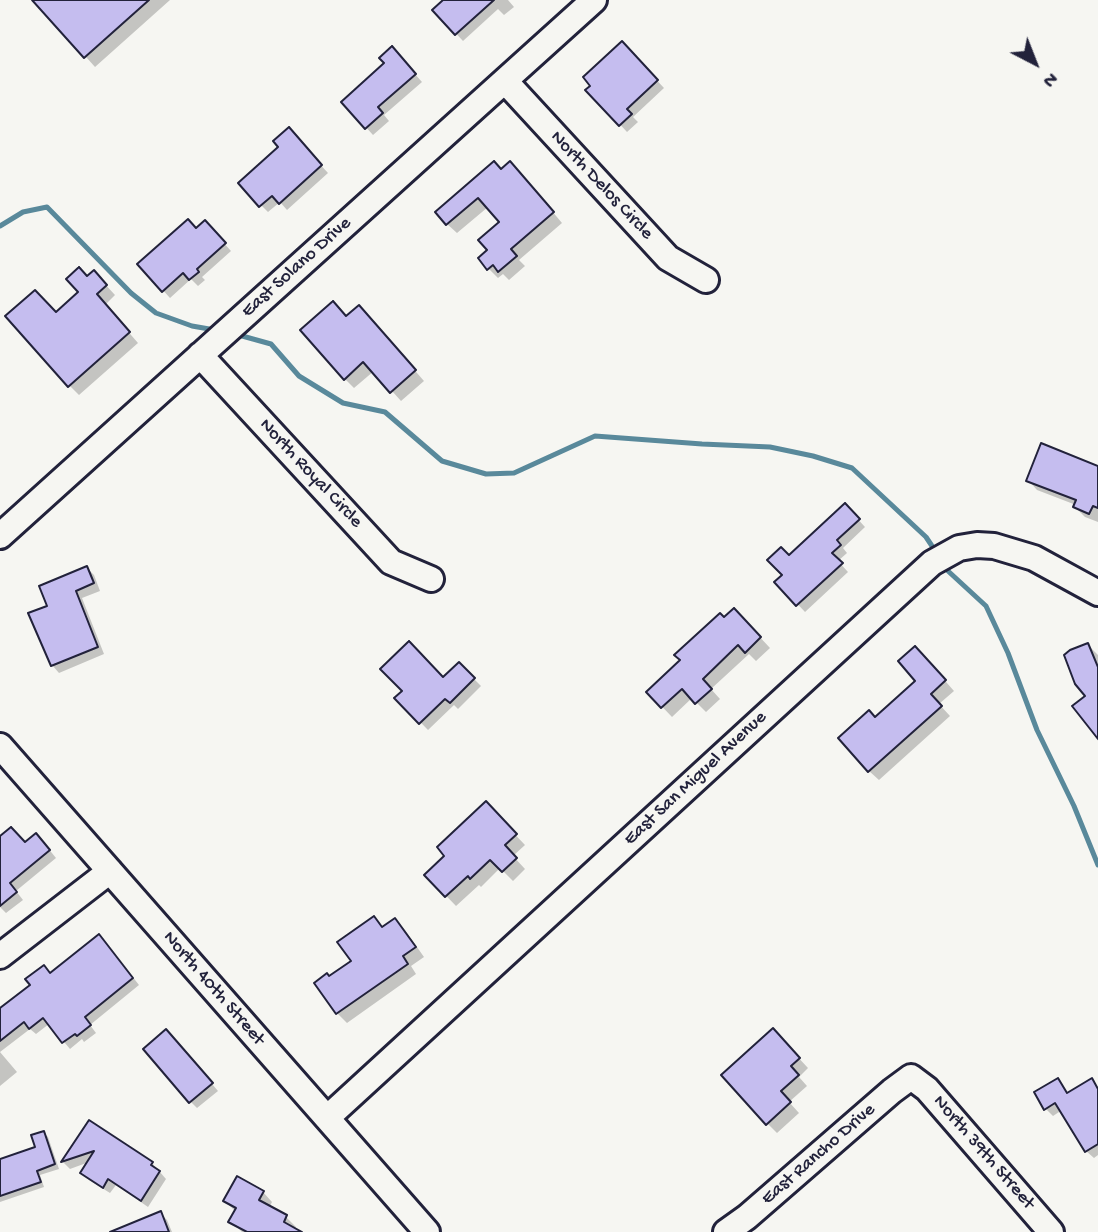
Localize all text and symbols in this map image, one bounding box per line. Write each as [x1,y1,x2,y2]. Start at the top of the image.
north arrow [1000,28,1070,98]
text: N [1037,66,1062,92]
street label: North Delos Circle [545,127,657,245]
street label: East Solano Drive [237,213,357,323]
street label: North Royal Circle [253,415,367,533]
street label: East San Miguel Avenue [620,707,772,851]
street label: North 40th Street [157,927,269,1051]
street label: North 39th Street [927,1091,1039,1215]
street label: East Rancho Drive [757,1099,881,1211]

